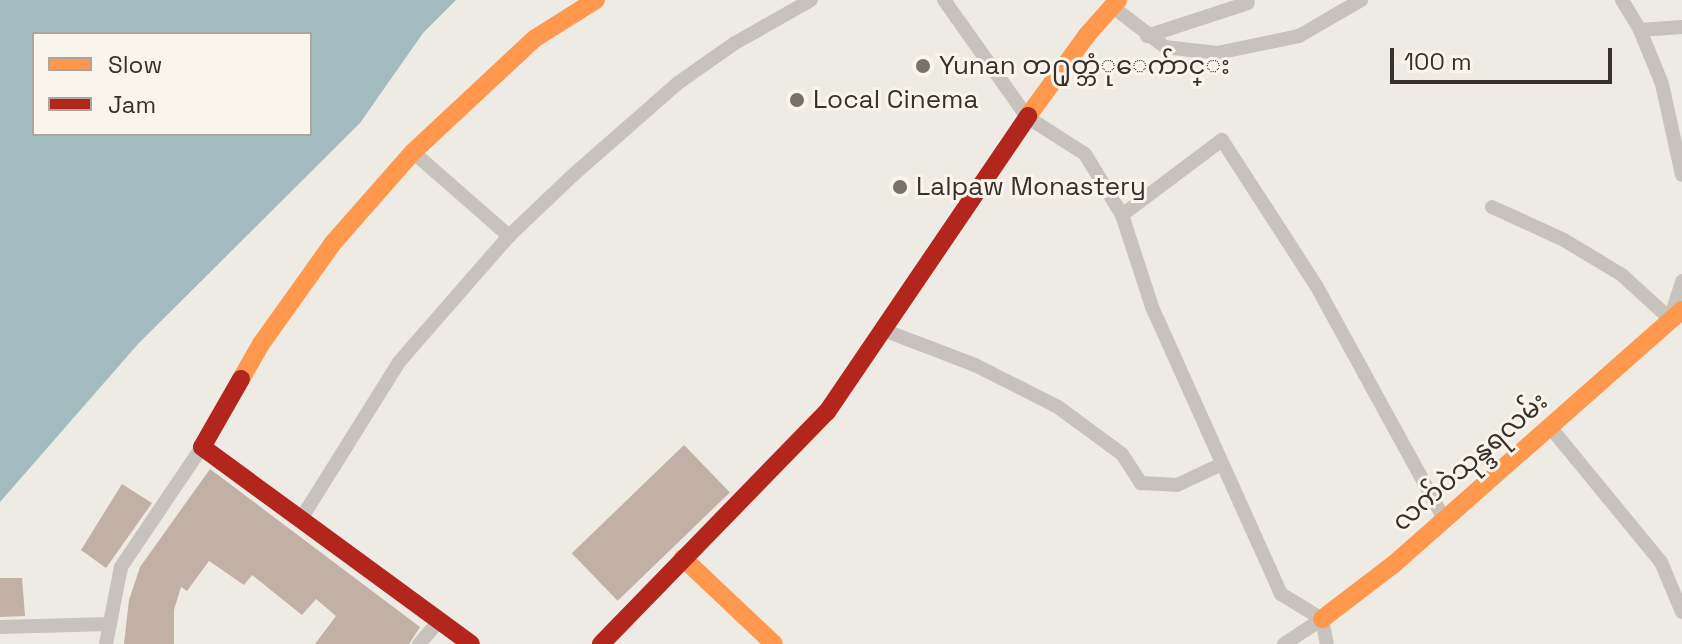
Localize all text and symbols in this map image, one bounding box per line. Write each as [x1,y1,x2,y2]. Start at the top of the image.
legend [32,32,312,136]
scale bar [1394,32,1616,82]
text: 100 m [1404,46,1472,77]
text: Slow [108,49,162,80]
place label: Yunan တ႐ုတ္ဘံုေက်ာင္း [939,50,1230,82]
marker: Yunan တ႐ုတ္ဘံုေက်ာင္း [914,57,932,75]
place label: Local Cinema [813,84,978,116]
text: Jam [108,89,156,120]
marker: Local Cinema [788,91,806,109]
place label: Lalpaw Monastery [916,171,1146,203]
marker: Lalpaw Monastery [891,178,909,196]
street label: လက်ဝဲသုန္ဒရလမ်း [1386,386,1554,538]

